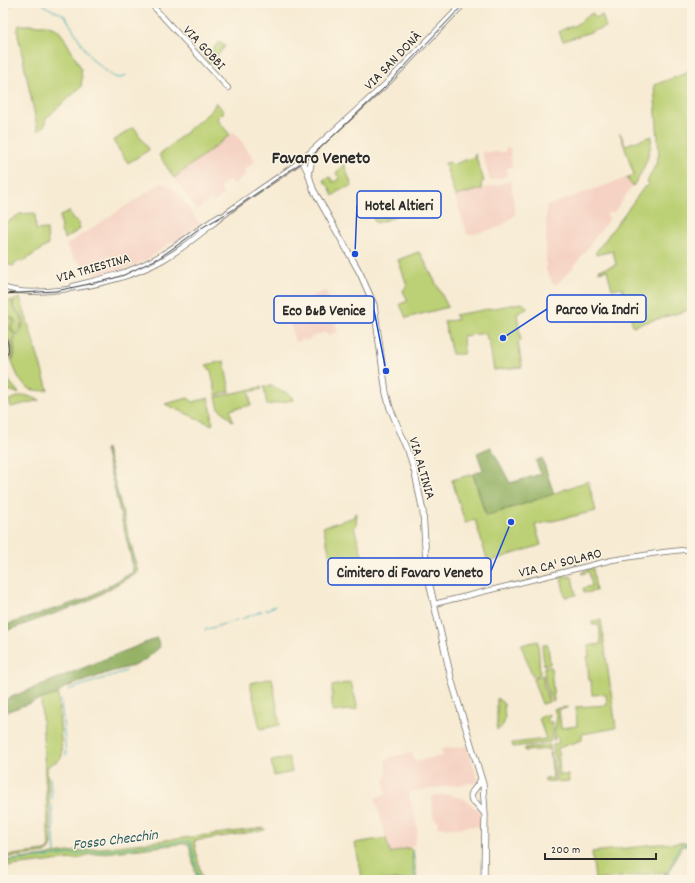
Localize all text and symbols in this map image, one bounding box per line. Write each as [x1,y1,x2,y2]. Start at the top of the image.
street label: VIA GOBBI [178,22,230,76]
street label: VIA SAN DONÀ [360,27,427,95]
district label: Favaro Veneto [272,147,370,172]
callout: Hotel Altieri [357,191,441,218]
text: Hotel Altieri [365,196,433,218]
street label: VIA TRIESTINA [54,249,133,289]
callout: Parco Via Indri [547,295,646,322]
callout: Eco B&B Venice [274,296,374,323]
text: Parco Via Indri [556,300,639,322]
text: Eco B&B Venice [282,301,366,323]
street label: VIA ALTINIA [403,435,440,502]
street label: VIA CA' SOLARO [517,544,604,584]
callout: Cimitero di Favaro Veneto [328,558,491,585]
text: Cimitero di Favaro Veneto [337,563,484,585]
water label: Fosso Checchin [71,825,160,857]
scale bar [545,835,656,861]
text: 200 m [551,842,580,859]

